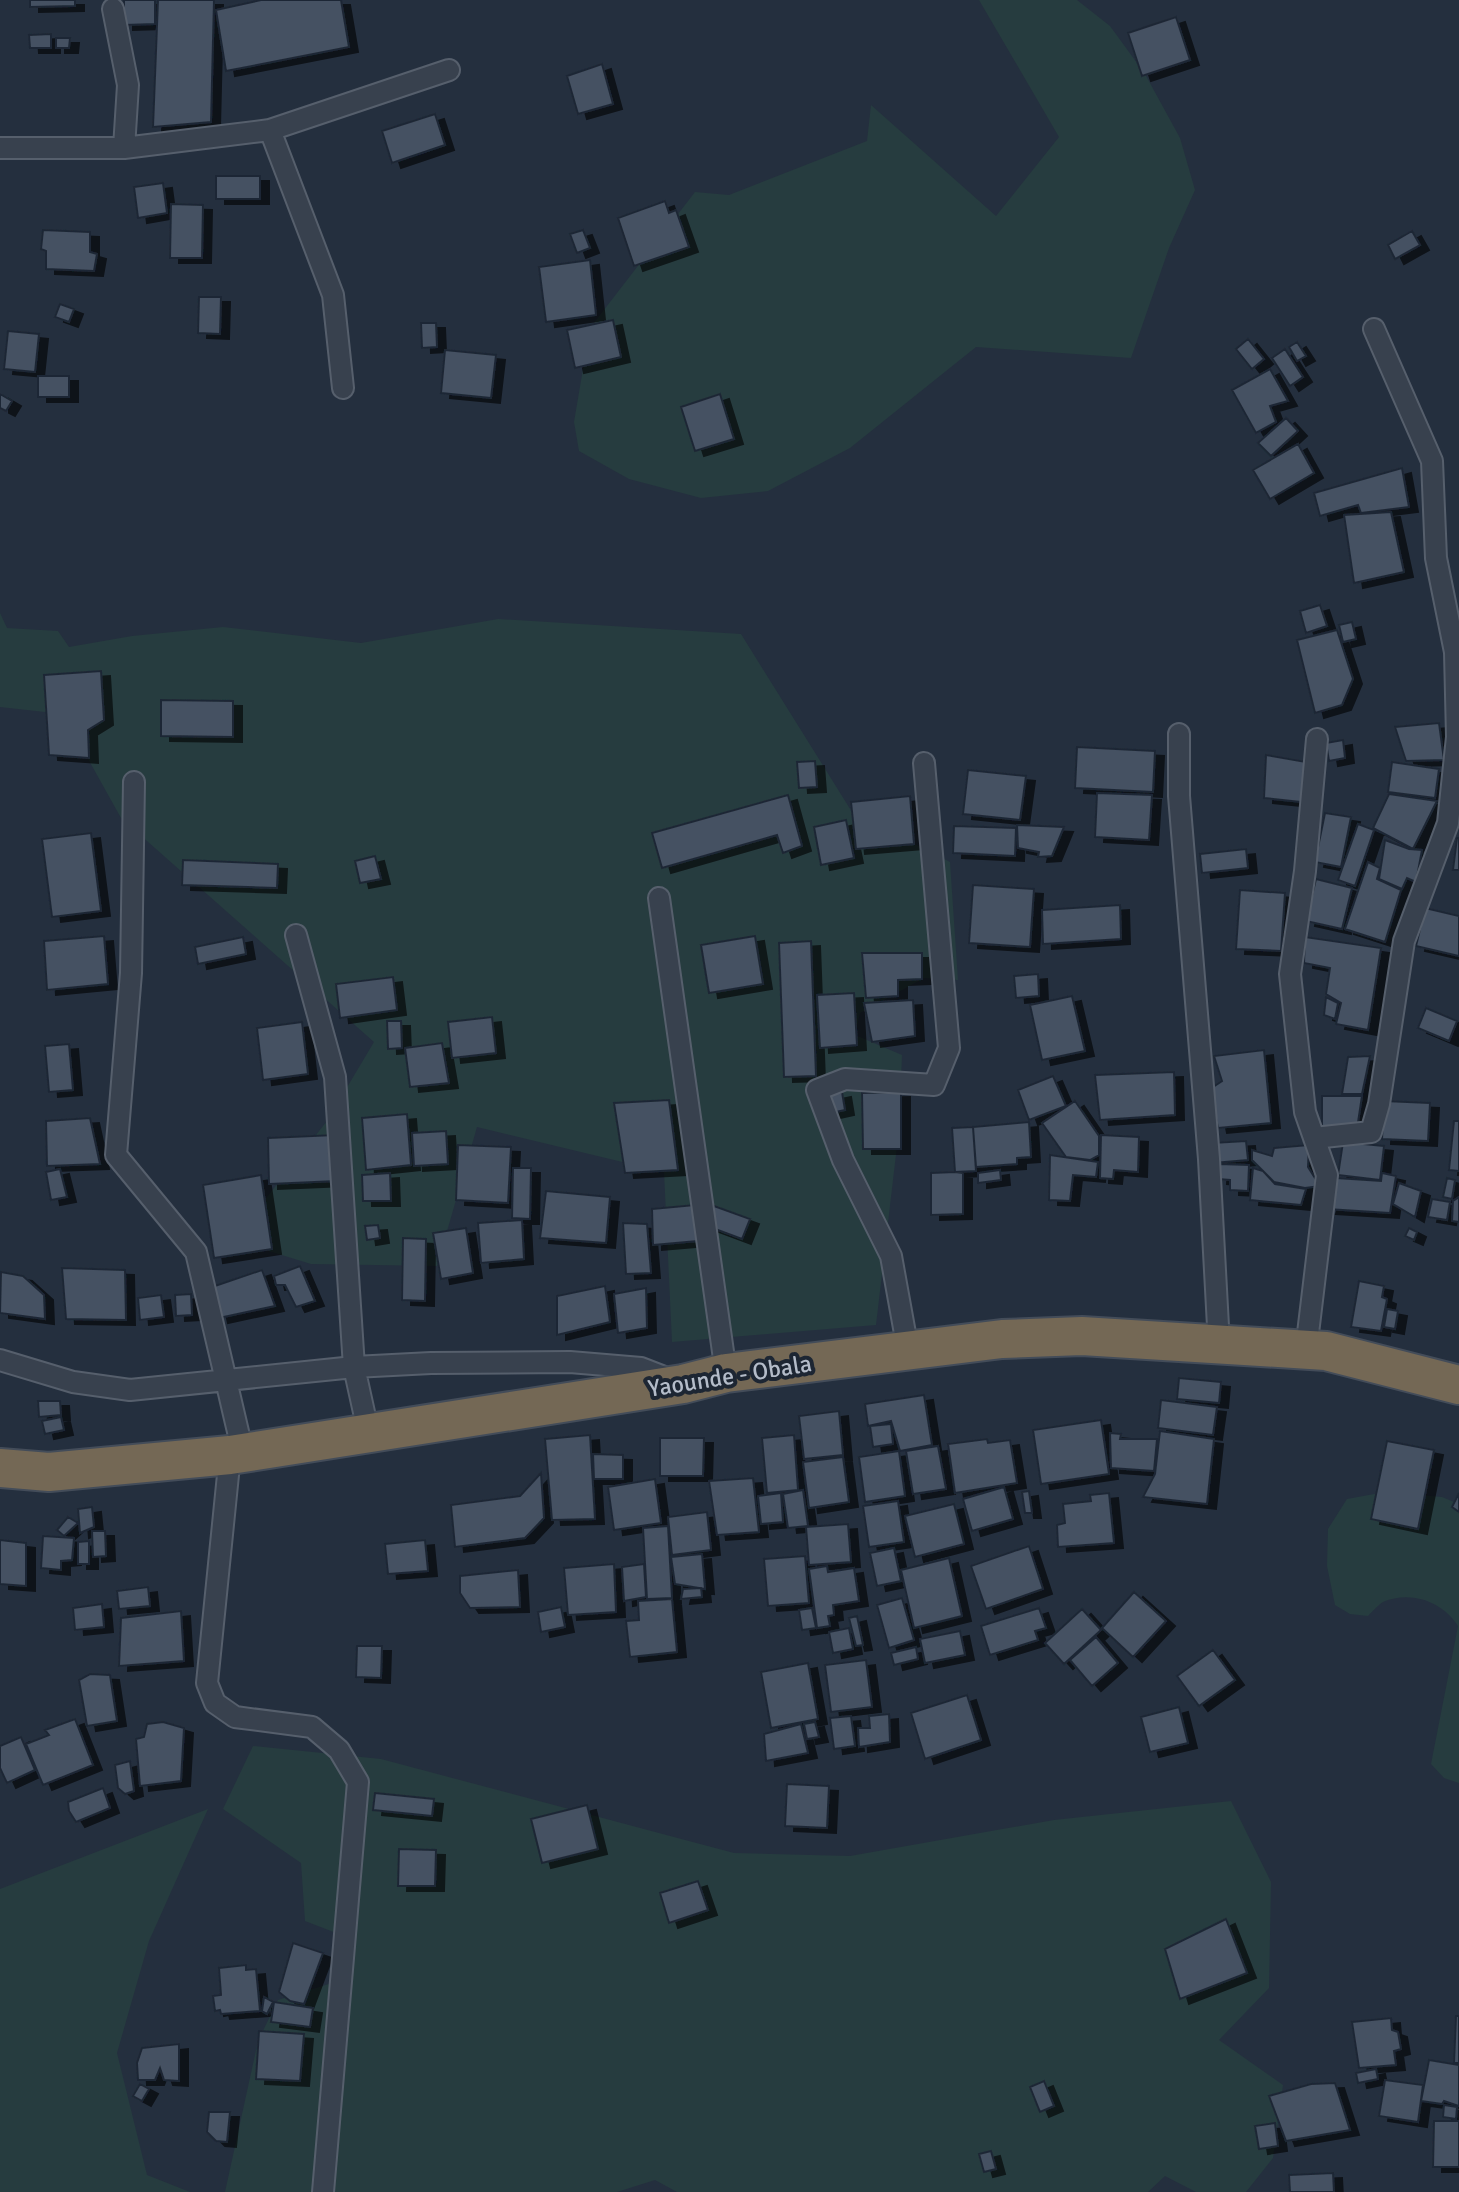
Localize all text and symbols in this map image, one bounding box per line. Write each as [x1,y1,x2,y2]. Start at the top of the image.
street label: Yaounde - Obala [646,1348,814,1404]

